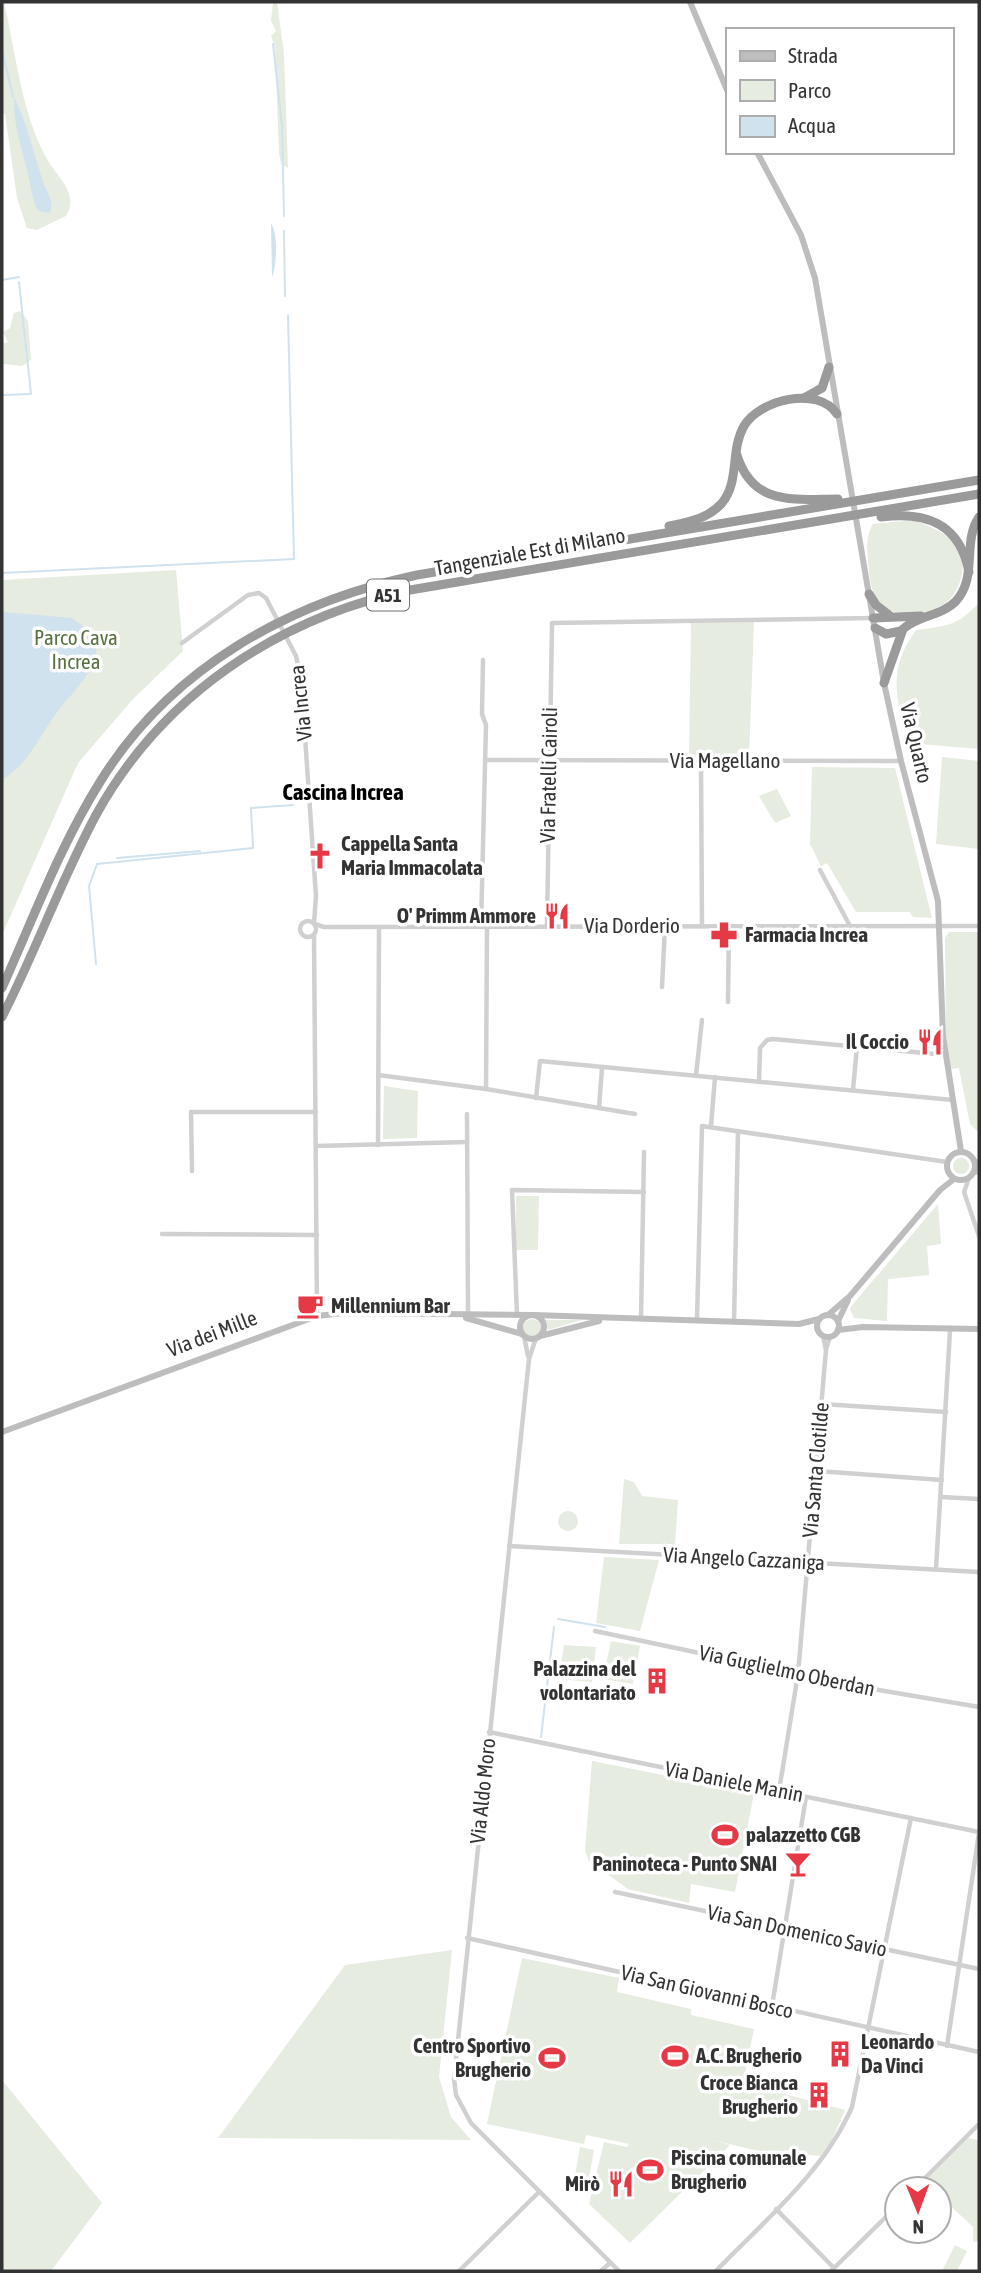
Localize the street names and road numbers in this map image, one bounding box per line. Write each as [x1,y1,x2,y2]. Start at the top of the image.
street label: Tangenziale Est di Milano [433,522,627,580]
road number: A51 [367,580,409,610]
street label: Via Increa [284,664,316,742]
street label: Via Quarto [896,700,938,785]
street label: Via Fratelli Cairoli [535,707,561,843]
street label: Via Magellano [670,748,780,772]
street label: Via Dorderio [584,913,680,937]
street label: Via dei Mille [163,1305,260,1361]
street label: Via Santa Clotilde [797,1401,833,1539]
street label: Via Angelo Cazzaniga [663,1542,826,1574]
street label: Via Guglielmo Oberdan [697,1640,877,1700]
street label: Via Aldo Moro [465,1737,499,1845]
street label: Via Daniele Manin [663,1756,806,1806]
street label: Via San Domenico Savio [705,1899,889,1961]
street label: Via San Giovanni Bosco [619,1960,796,2023]

